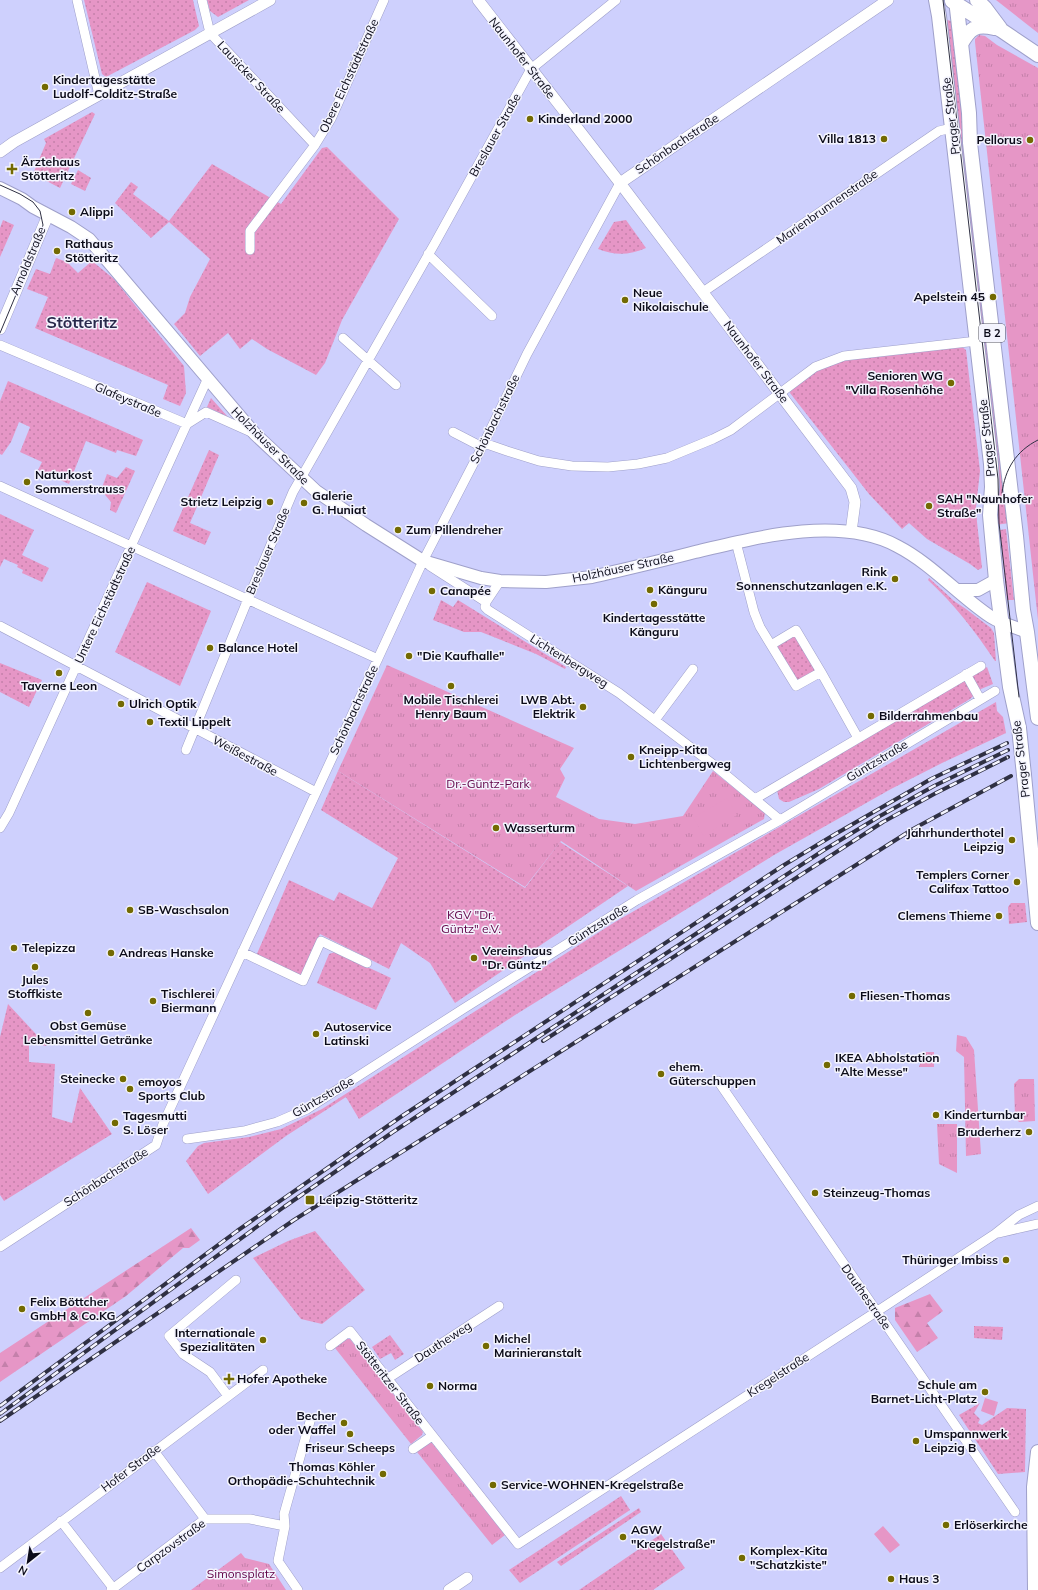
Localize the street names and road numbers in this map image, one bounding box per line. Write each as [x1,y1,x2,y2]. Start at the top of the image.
street label: Naunhofer Straße [486,14,559,101]
street label: Obere Eichstädtstraße [315,16,382,135]
street label: Lausicker Straße [214,38,288,116]
street label: Prager Straße [938,77,963,156]
street label: Breslauer Straße [465,90,524,179]
street label: Schönbachstraße [632,110,721,177]
street label: Marienbrunnenstraße [773,166,880,247]
street label: Arnoldstraße [6,224,49,297]
street label: Naunhofer Straße [721,318,792,406]
road number: B 2 [979,324,1005,342]
street label: Schönbachstraße [466,372,523,466]
street label: Glafeystraße [93,379,164,420]
street label: Prager Straße [975,399,998,477]
street label: Holzhäuser Straße [228,404,312,488]
street label: Breslauer Straße [242,505,293,597]
street label: Untere Eichstädtstraße [71,544,138,666]
street label: Holzhäuser Straße [571,549,675,586]
street label: Lichtenbergweg [527,631,611,691]
street label: Schönbachstraße [326,662,381,757]
street label: Prager Straße [1008,720,1033,799]
street label: Weißestraße [210,732,280,779]
street label: Güntzstraße [843,736,910,785]
street label: Güntzstraße [565,900,631,949]
street label: Güntzstraße [289,1073,356,1120]
street label: Schönbachstraße [61,1144,151,1209]
street label: Dauthestraße [838,1261,895,1332]
street label: Dautheweg [411,1318,474,1366]
street label: Stötteritzer Straße [353,1338,428,1427]
street label: Kregelstraße [744,1349,811,1400]
street label: Hofer Straße [98,1440,164,1495]
street label: Carpzovstraße [133,1516,208,1576]

